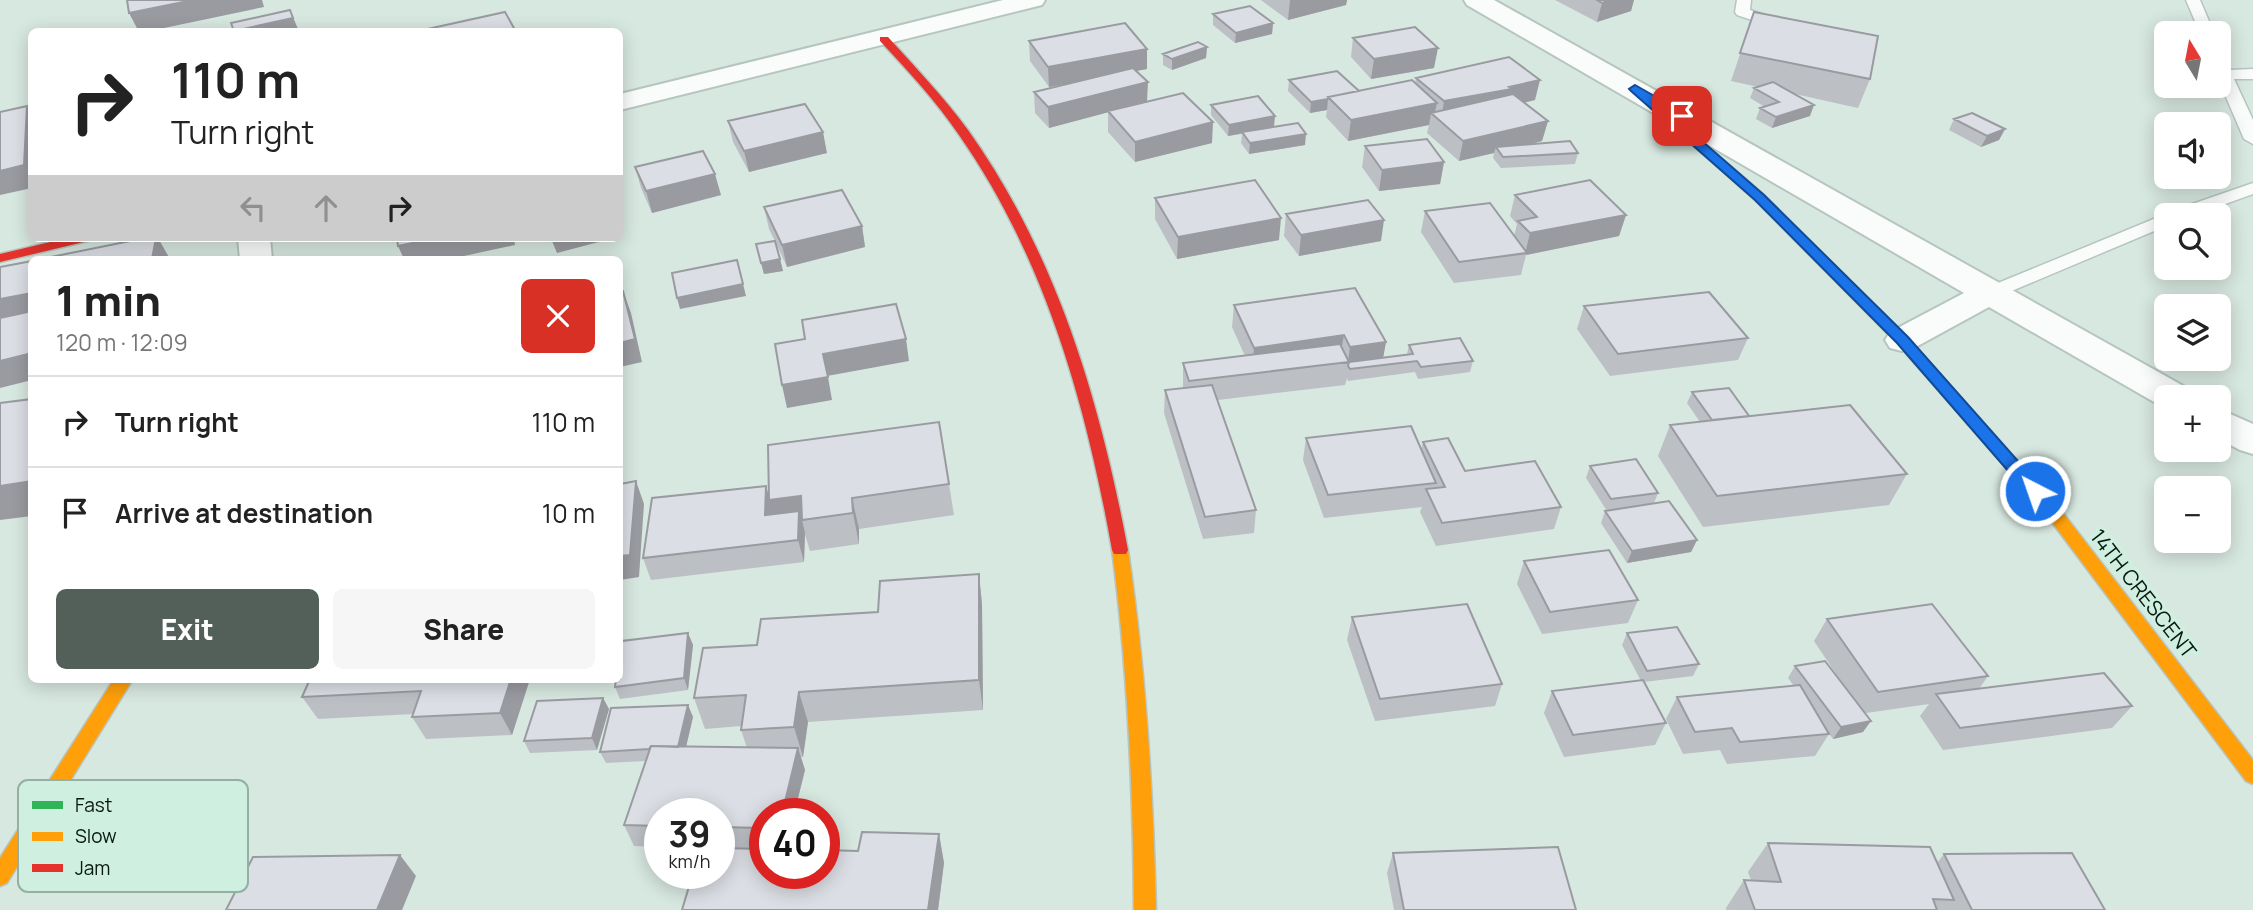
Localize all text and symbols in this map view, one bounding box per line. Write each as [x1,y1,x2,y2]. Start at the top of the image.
north arrow [2154,21,2231,98]
map controls [2154,21,2231,553]
text: 110 m [171,46,300,113]
icon: right [56,56,147,147]
pin [1652,86,1712,146]
icon: arrive [1663,97,1701,135]
text: Turn right [171,110,314,154]
button: sound [2154,112,2231,189]
icon: left [234,189,272,227]
icon: ahead [307,189,345,227]
icon: right [380,189,418,227]
button: search [2154,203,2231,280]
text: 1 min [56,271,161,329]
button: close [521,279,595,353]
button: layers [2154,294,2231,371]
text: 120 m · 12:09 [56,326,188,358]
button: + [2154,385,2231,462]
icon: right [56,403,94,441]
text: Turn right [115,404,239,440]
text: 110 m [532,404,595,440]
position arrow [1998,454,2072,528]
button: − [2154,476,2231,553]
icon: arrive [56,494,94,532]
text: Arrive at destination [115,495,373,531]
text: 10 m [542,495,595,531]
street label: 14TH CRESCENT [2084,523,2203,664]
button: Exit [56,589,319,669]
button: Share [333,589,595,669]
legend [18,780,248,892]
text: Fast [75,792,112,818]
speed limit sign: 40 [749,798,840,889]
text: 39 [668,810,711,858]
text: Slow [75,823,117,849]
text: km/h [669,849,710,873]
text: Jam [75,855,110,881]

